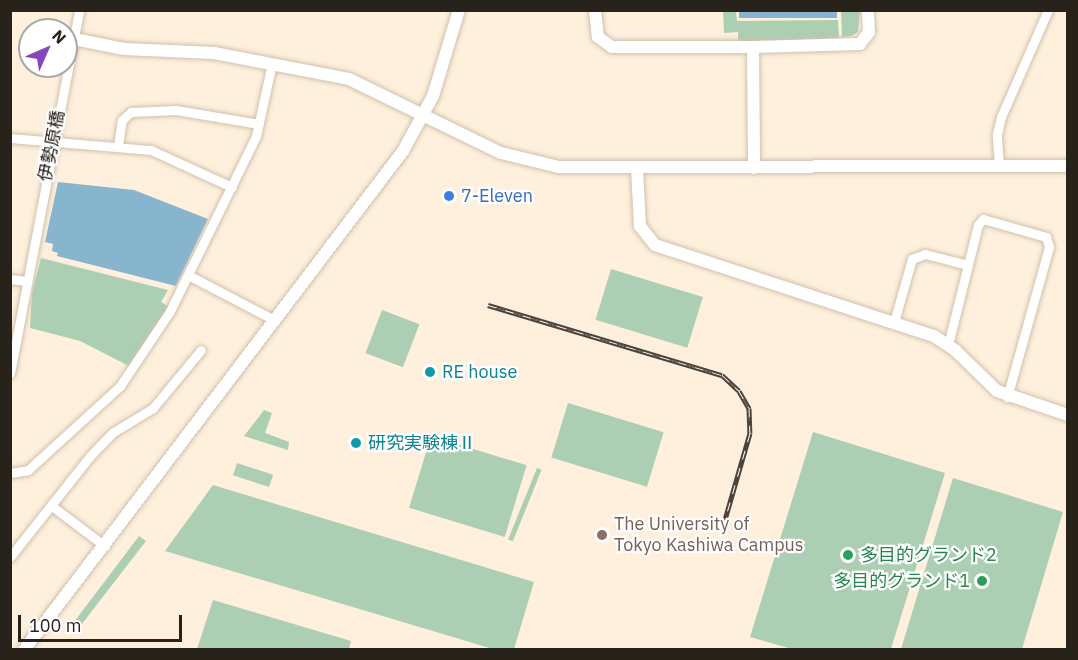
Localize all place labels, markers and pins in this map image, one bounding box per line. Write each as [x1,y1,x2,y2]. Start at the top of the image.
place label: 7-Eleven [461,185,533,207]
marker: 7-Eleven [442,189,456,203]
place label: RE house [442,361,517,383]
marker: RE house [423,365,437,379]
place label: 研究実験棟Ⅱ [368,432,476,454]
marker: 研究実験棟Ⅱ [349,436,363,450]
place label: The University of Tokyo Kashiwa Campus [614,514,804,556]
marker: The University of Tokyo Kashiwa Campus [595,528,609,542]
place label: 多目的グランド2 [860,544,997,566]
marker: 多目的グランド2 [841,548,855,562]
place label: 多目的グランド1 [833,570,970,592]
marker: 多目的グランド1 [975,574,989,588]

